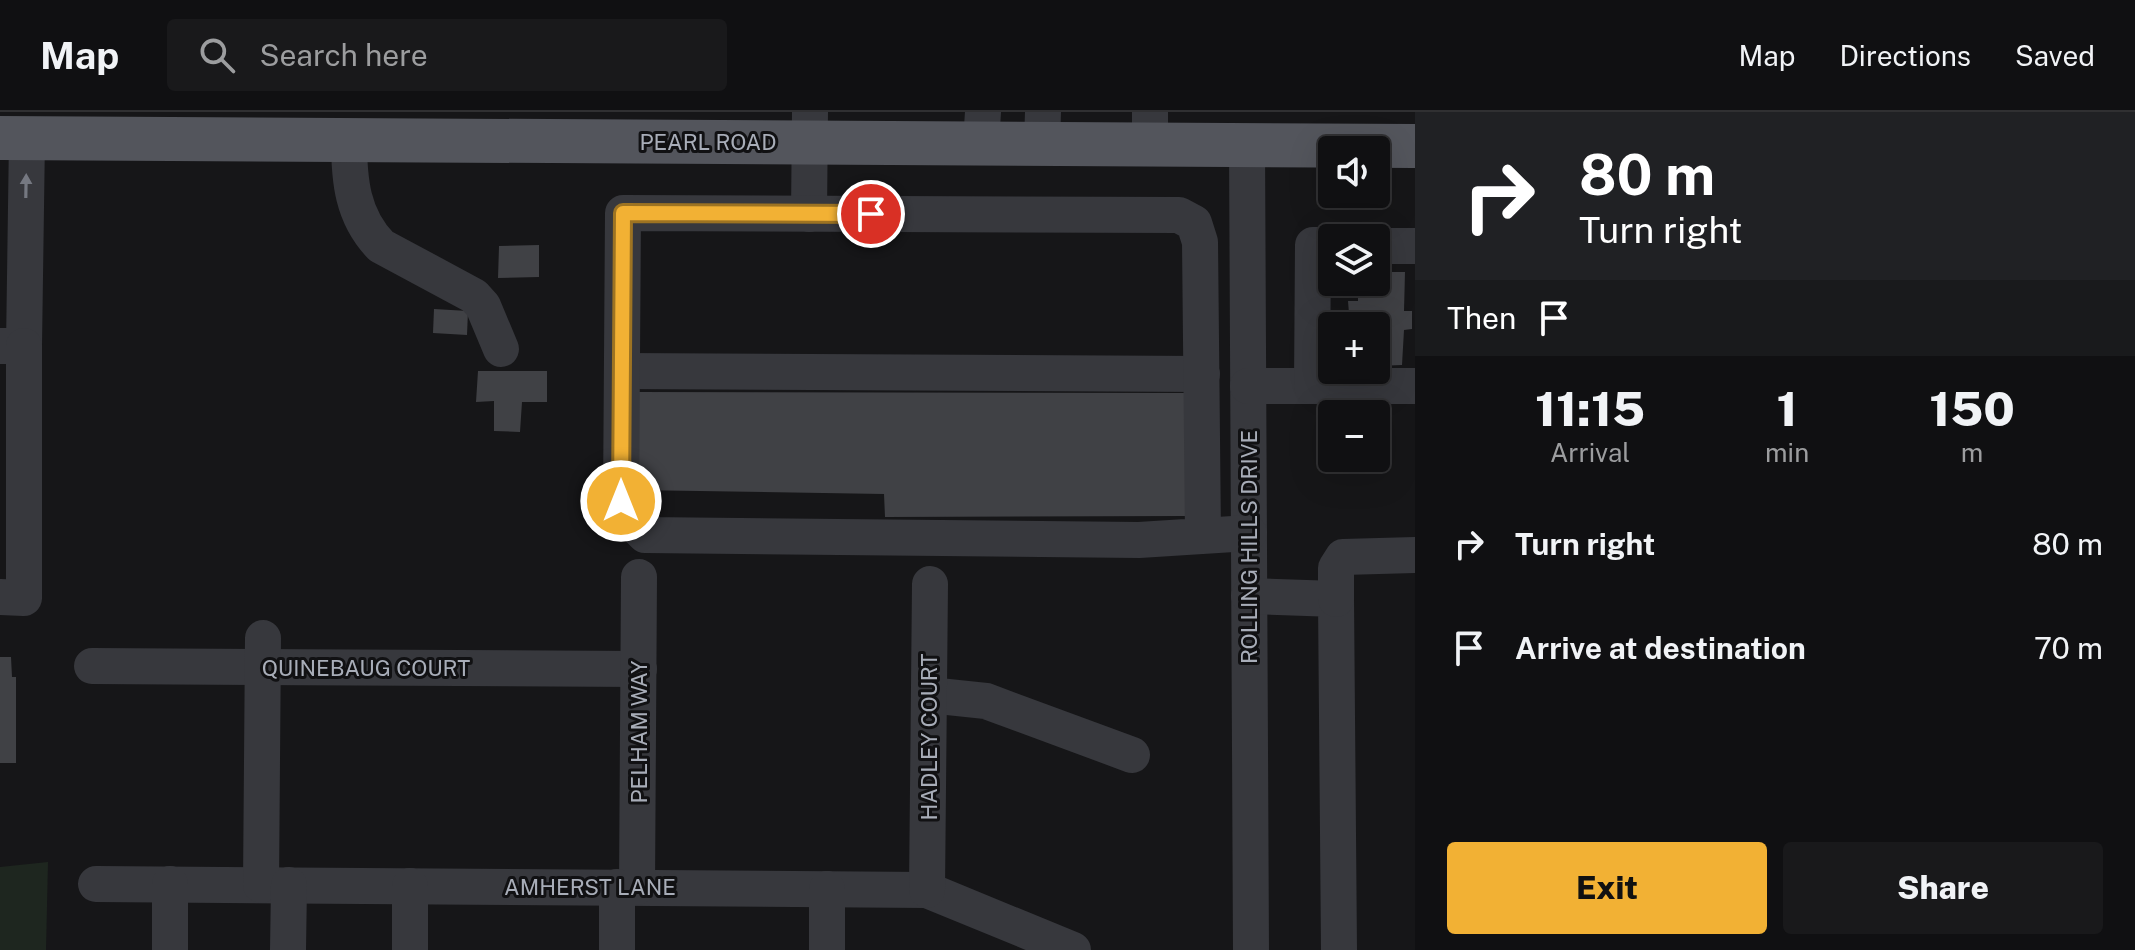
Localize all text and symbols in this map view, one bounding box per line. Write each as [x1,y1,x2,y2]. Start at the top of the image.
search box [167,19,727,91]
text: Map [40,33,119,78]
icon: search [195,33,239,77]
text: Search here [259,37,428,73]
text: Map [1739,39,1795,72]
text: Directions [1839,39,1971,72]
text: Saved [2015,39,2095,72]
street label: PEARL ROAD [640,129,776,155]
map controls [1318,136,1390,472]
button: sound [1318,136,1390,208]
text: 80 m [1579,142,1715,208]
icon: right [1447,144,1551,248]
one-way arrow [20,173,32,198]
pin [837,180,905,248]
icon: arrive [849,192,893,236]
text: Turn right [1579,209,1742,251]
button: layers [1318,224,1390,296]
icon: arrive [1532,296,1576,340]
text: Then [1447,300,1516,336]
button: + [1318,312,1390,384]
text: 11:15 [1535,380,1645,437]
text: 1 [1777,380,1798,437]
text: 150 [1929,380,2015,437]
button: − [1318,400,1390,472]
street label: ROLLING HILLS DRIVE [1236,430,1262,664]
text: Arrival [1550,437,1630,468]
text: min [1765,437,1809,468]
text: m [1961,437,1983,468]
position arrow [579,459,663,543]
icon: right [1447,522,1491,566]
text: Turn right [1515,526,1655,562]
text: 80 m [2032,526,2103,562]
icon: arrive [1447,626,1491,670]
text: Arrive at destination [1515,630,1806,666]
text: 70 m [2034,630,2103,666]
street label: HADLEY COURT [916,653,942,821]
street label: QUINEBAUG COURT [262,655,470,681]
street label: PELHAM WAY [626,660,652,804]
button: Exit [1447,842,1767,934]
button: Share [1783,842,2103,934]
street label: AMHERST LANE [504,874,676,900]

